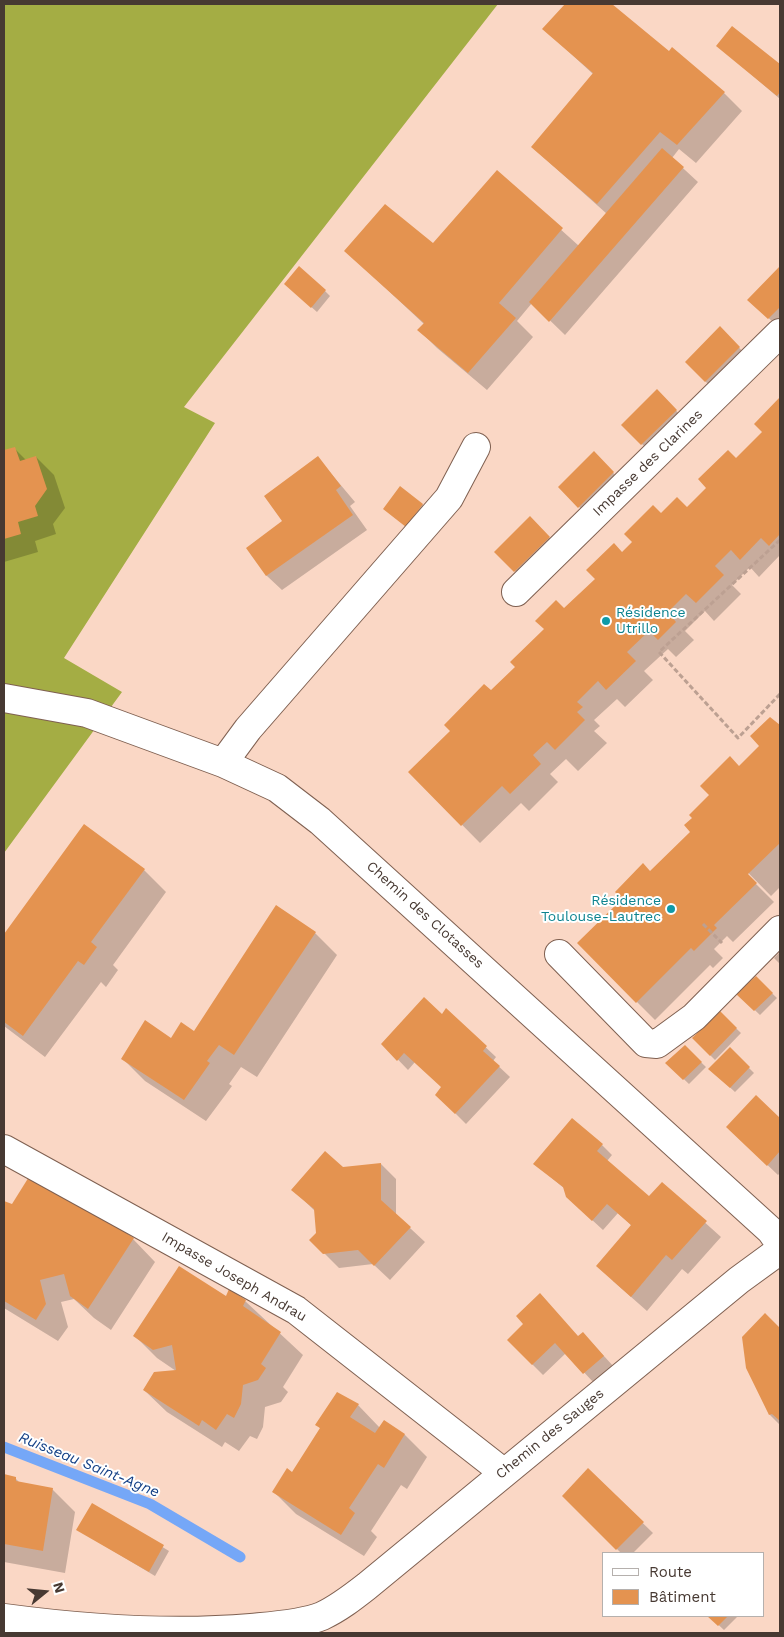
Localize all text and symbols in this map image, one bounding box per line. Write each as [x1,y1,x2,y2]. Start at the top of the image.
street label: Impasse des Clarines [590,406,706,520]
place label: Résidence Utrillo [616,605,686,638]
marker: Résidence Utrillo [600,615,612,627]
street label: Chemin des Clotasses [363,858,487,972]
place label: Résidence Toulouse-Lautrec [541,893,661,926]
marker: Résidence Toulouse-Lautrec [665,903,677,915]
street label: Impasse Joseph Andrau [159,1229,309,1325]
street label: Chemin des Sauges [493,1385,607,1483]
water label: Ruisseau Saint-Agne [16,1429,162,1501]
legend [602,1552,764,1617]
text: Route [649,1563,692,1581]
north arrow [20,1567,70,1617]
text: N [50,1580,69,1595]
text: Bâtiment [649,1588,716,1606]

